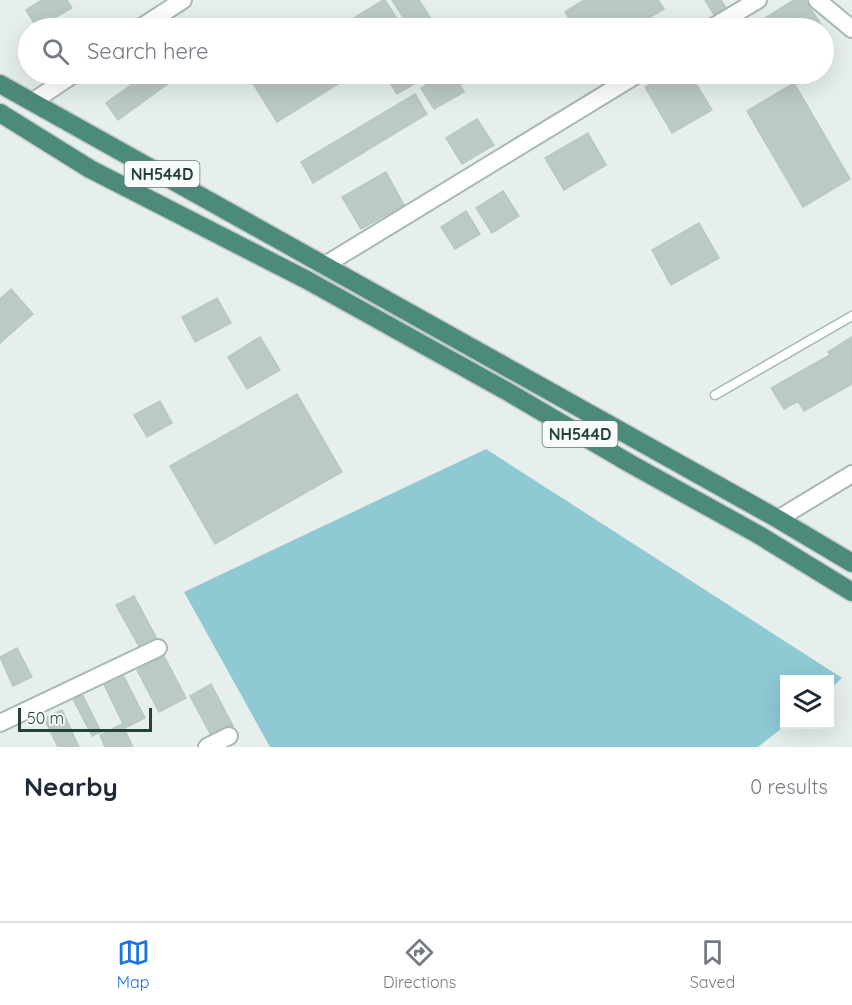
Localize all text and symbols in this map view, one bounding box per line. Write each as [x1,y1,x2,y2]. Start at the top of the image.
search box [18,18,834,84]
icon: search [39,35,72,68]
text: Search here [87,37,208,65]
road number: NH544D [124,161,200,187]
road number: NH544D [542,421,618,447]
map controls [780,675,834,729]
button: layers [780,675,834,729]
scale bar [18,705,152,732]
text: 50 m [27,708,64,728]
text: Nearby [24,770,118,803]
text: 0 results [750,774,828,799]
tab: Map [117,936,150,992]
tab: Directions [383,936,456,992]
tab: Saved [690,936,735,992]

